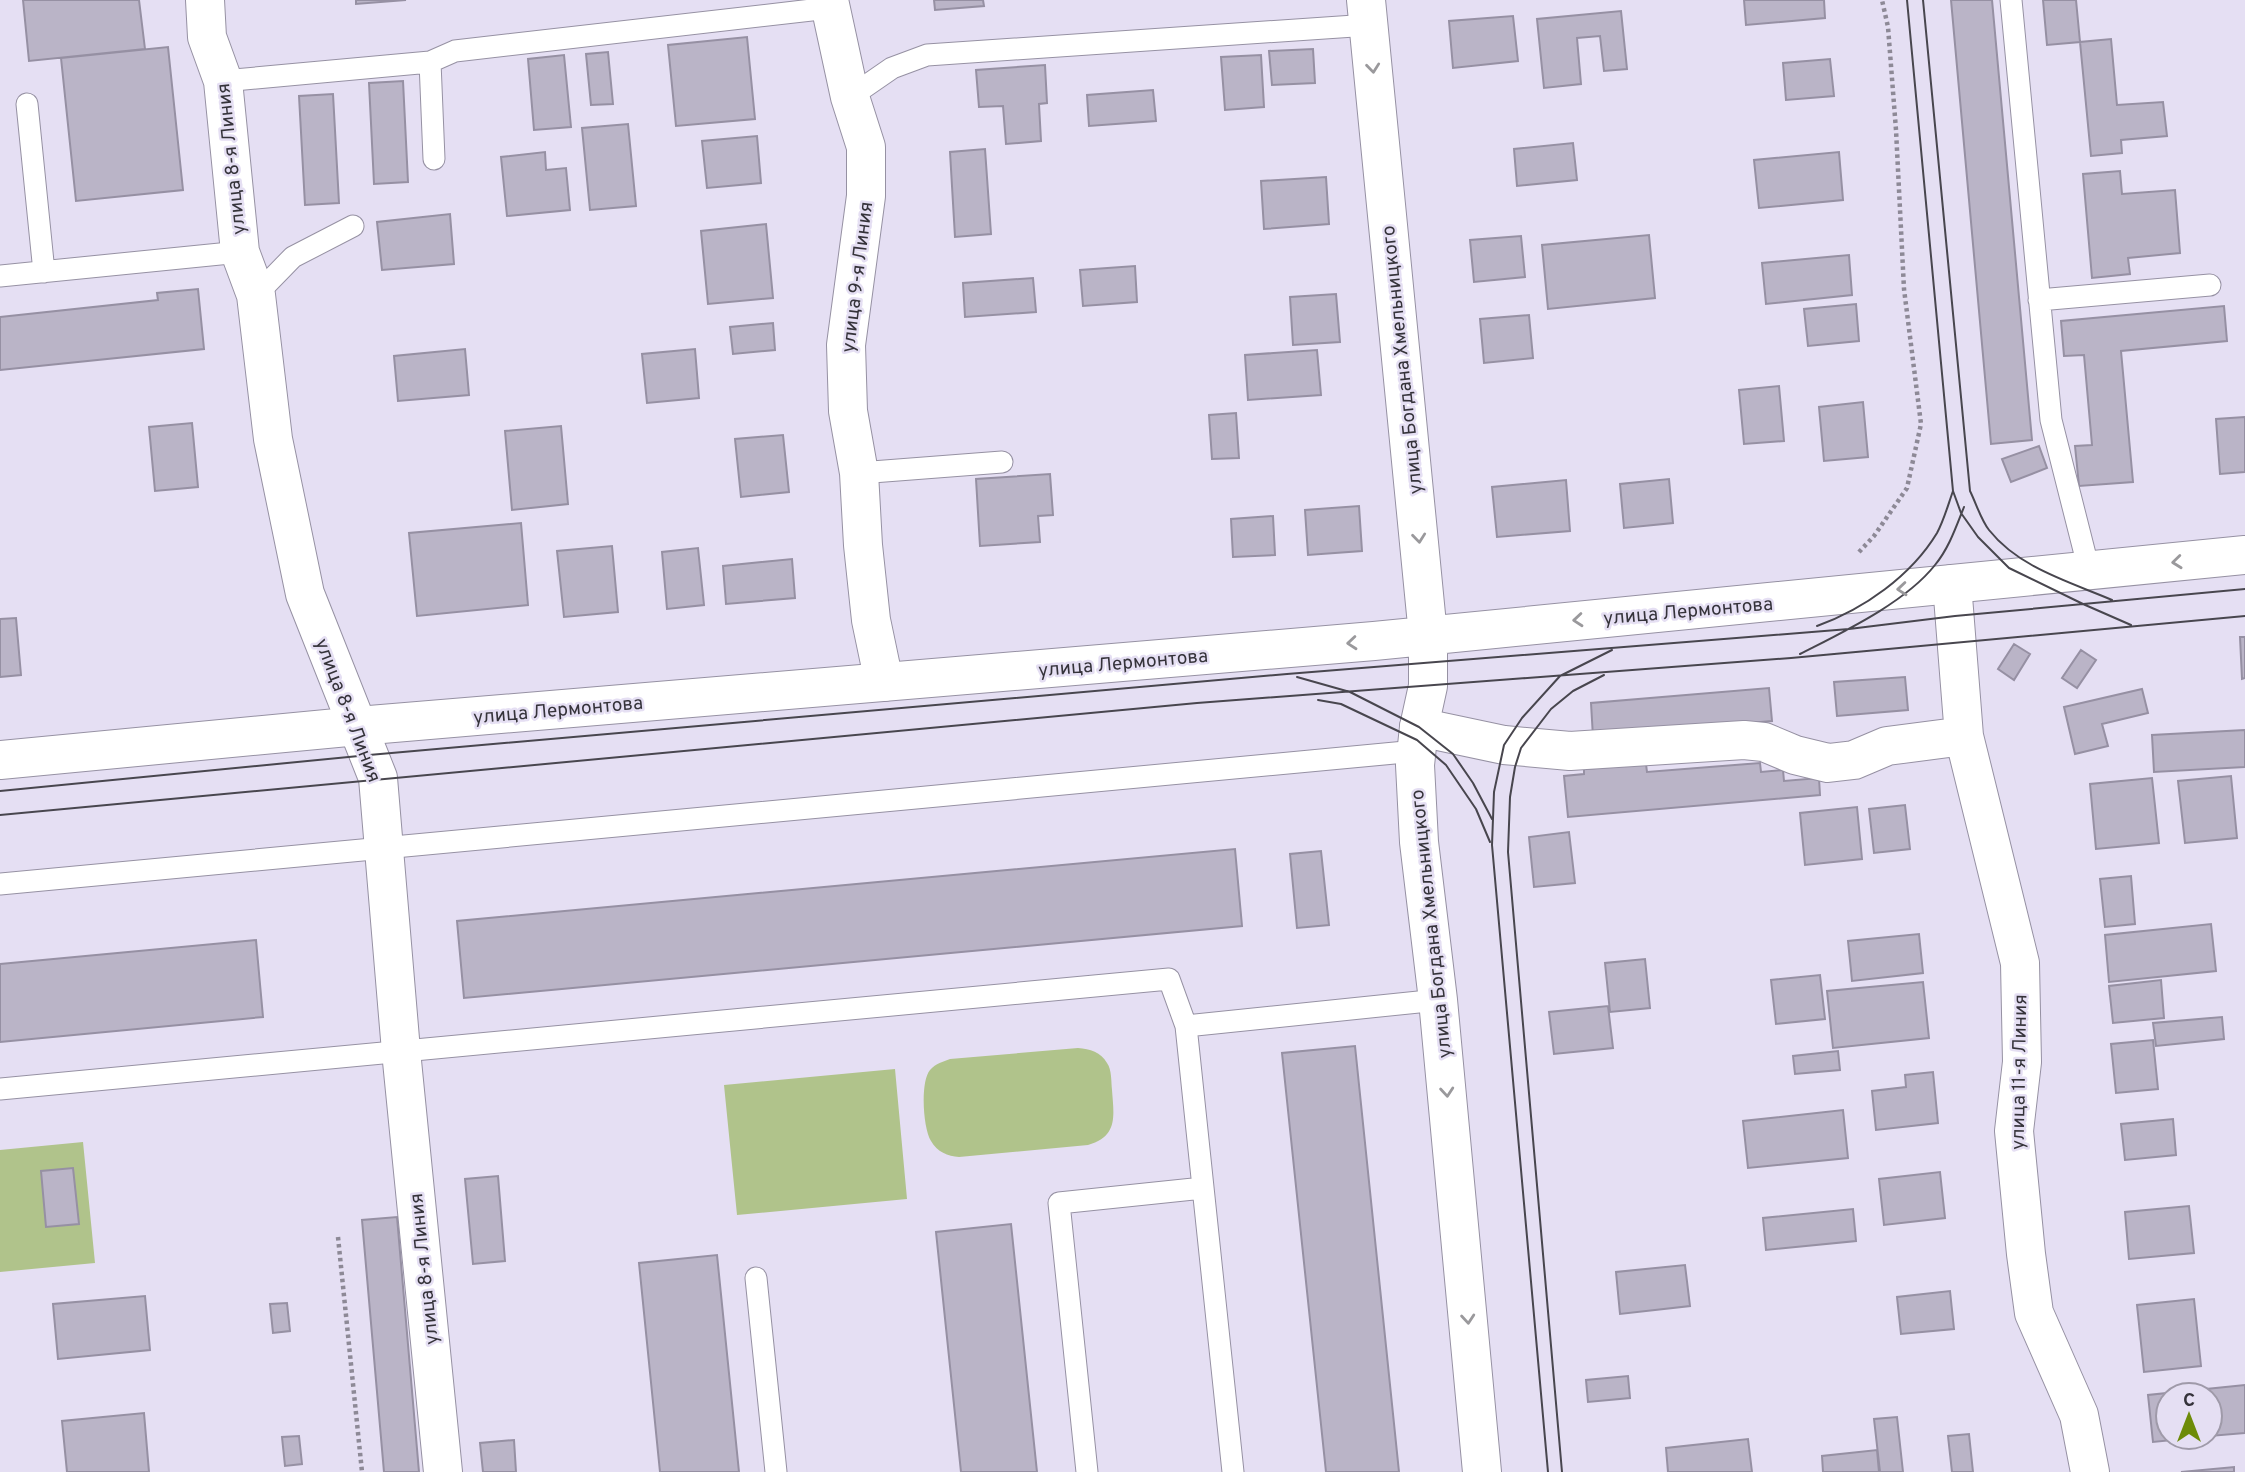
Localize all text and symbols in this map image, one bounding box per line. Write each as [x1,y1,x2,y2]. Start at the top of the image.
one-way arrow [1365,63,1380,74]
street label: улица 8-я Линия [212,82,252,236]
street label: улица 9-я Линия [837,200,879,354]
street label: улица Богдана Хмельницкого [1377,224,1429,495]
one-way arrow [1411,532,1426,544]
one-way arrow [2171,554,2182,569]
one-way arrow [1896,581,1907,596]
street label: улица Лермонтова [1602,593,1774,631]
one-way arrow [1572,613,1584,628]
street label: улица 8-я Линия [309,635,386,786]
one-way arrow [1346,635,1357,650]
street label: улица Лермонтова [1037,645,1209,683]
street label: улица Лермонтова [472,692,644,730]
street label: улица Богдана Хмельницкого [1406,788,1458,1059]
street label: улица 11-я Линия [2007,994,2033,1150]
one-way arrow [1439,1087,1454,1098]
street label: улица 8-я Линия [405,1192,445,1346]
one-way arrow [1460,1313,1475,1324]
north arrow [2154,1381,2224,1451]
text: С [2183,1389,2195,1413]

